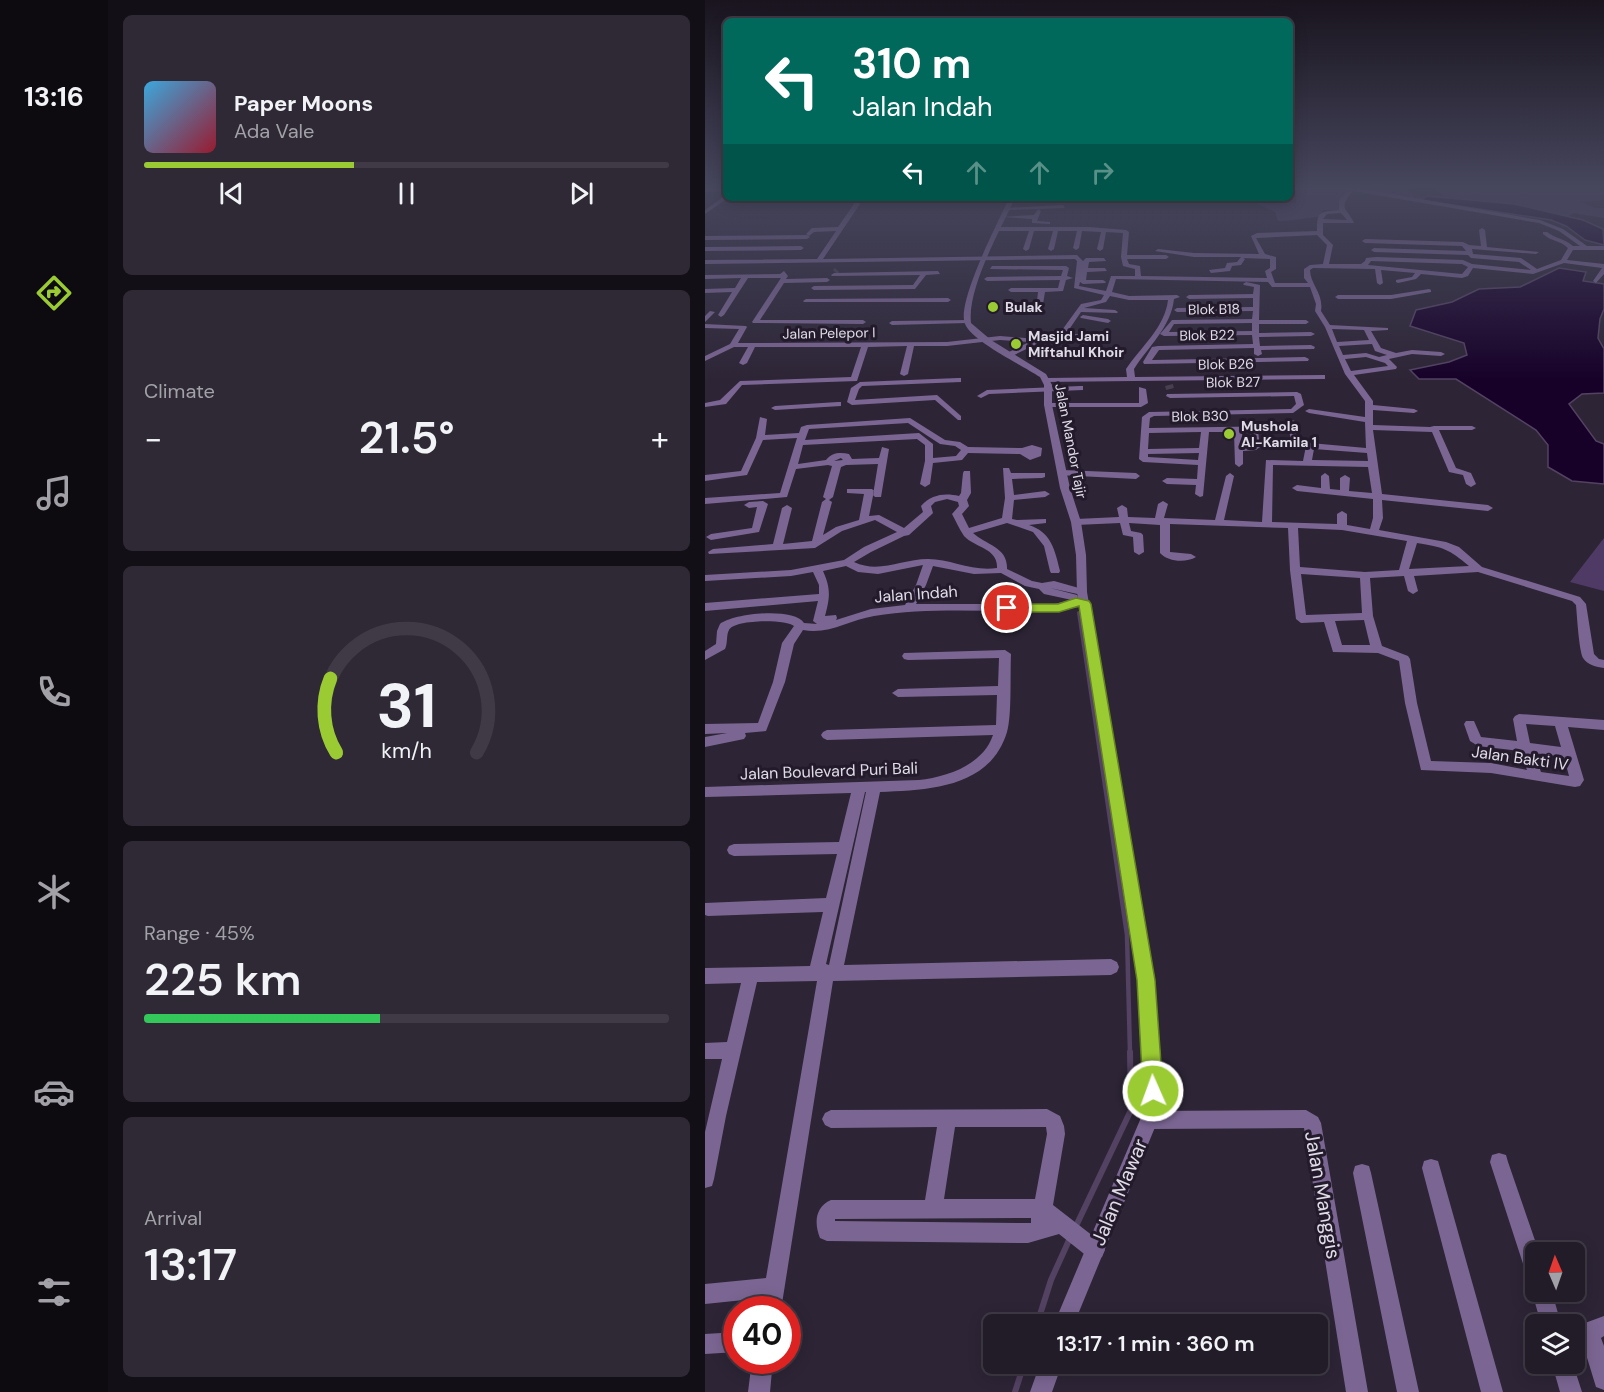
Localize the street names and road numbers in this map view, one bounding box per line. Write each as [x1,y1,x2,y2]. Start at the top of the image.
street label: Blok B18 [1188,300,1240,318]
street label: Jalan Pelepor I [782,323,876,343]
street label: Blok B22 [1179,326,1235,344]
street label: Blok B26 [1198,355,1254,373]
street label: Blok B27 [1206,373,1260,391]
street label: Jalan Mandor Tajir [1051,382,1091,500]
street label: Blok B30 [1171,407,1229,425]
street label: Jalan Indah [874,581,958,607]
street label: Jalan Bakti IV [1470,741,1570,775]
street label: Jalan Boulevard Puri Bali [740,757,918,785]
street label: Jalan Manggis [1299,1129,1347,1261]
street label: Jalan Mawar [1085,1135,1153,1249]

